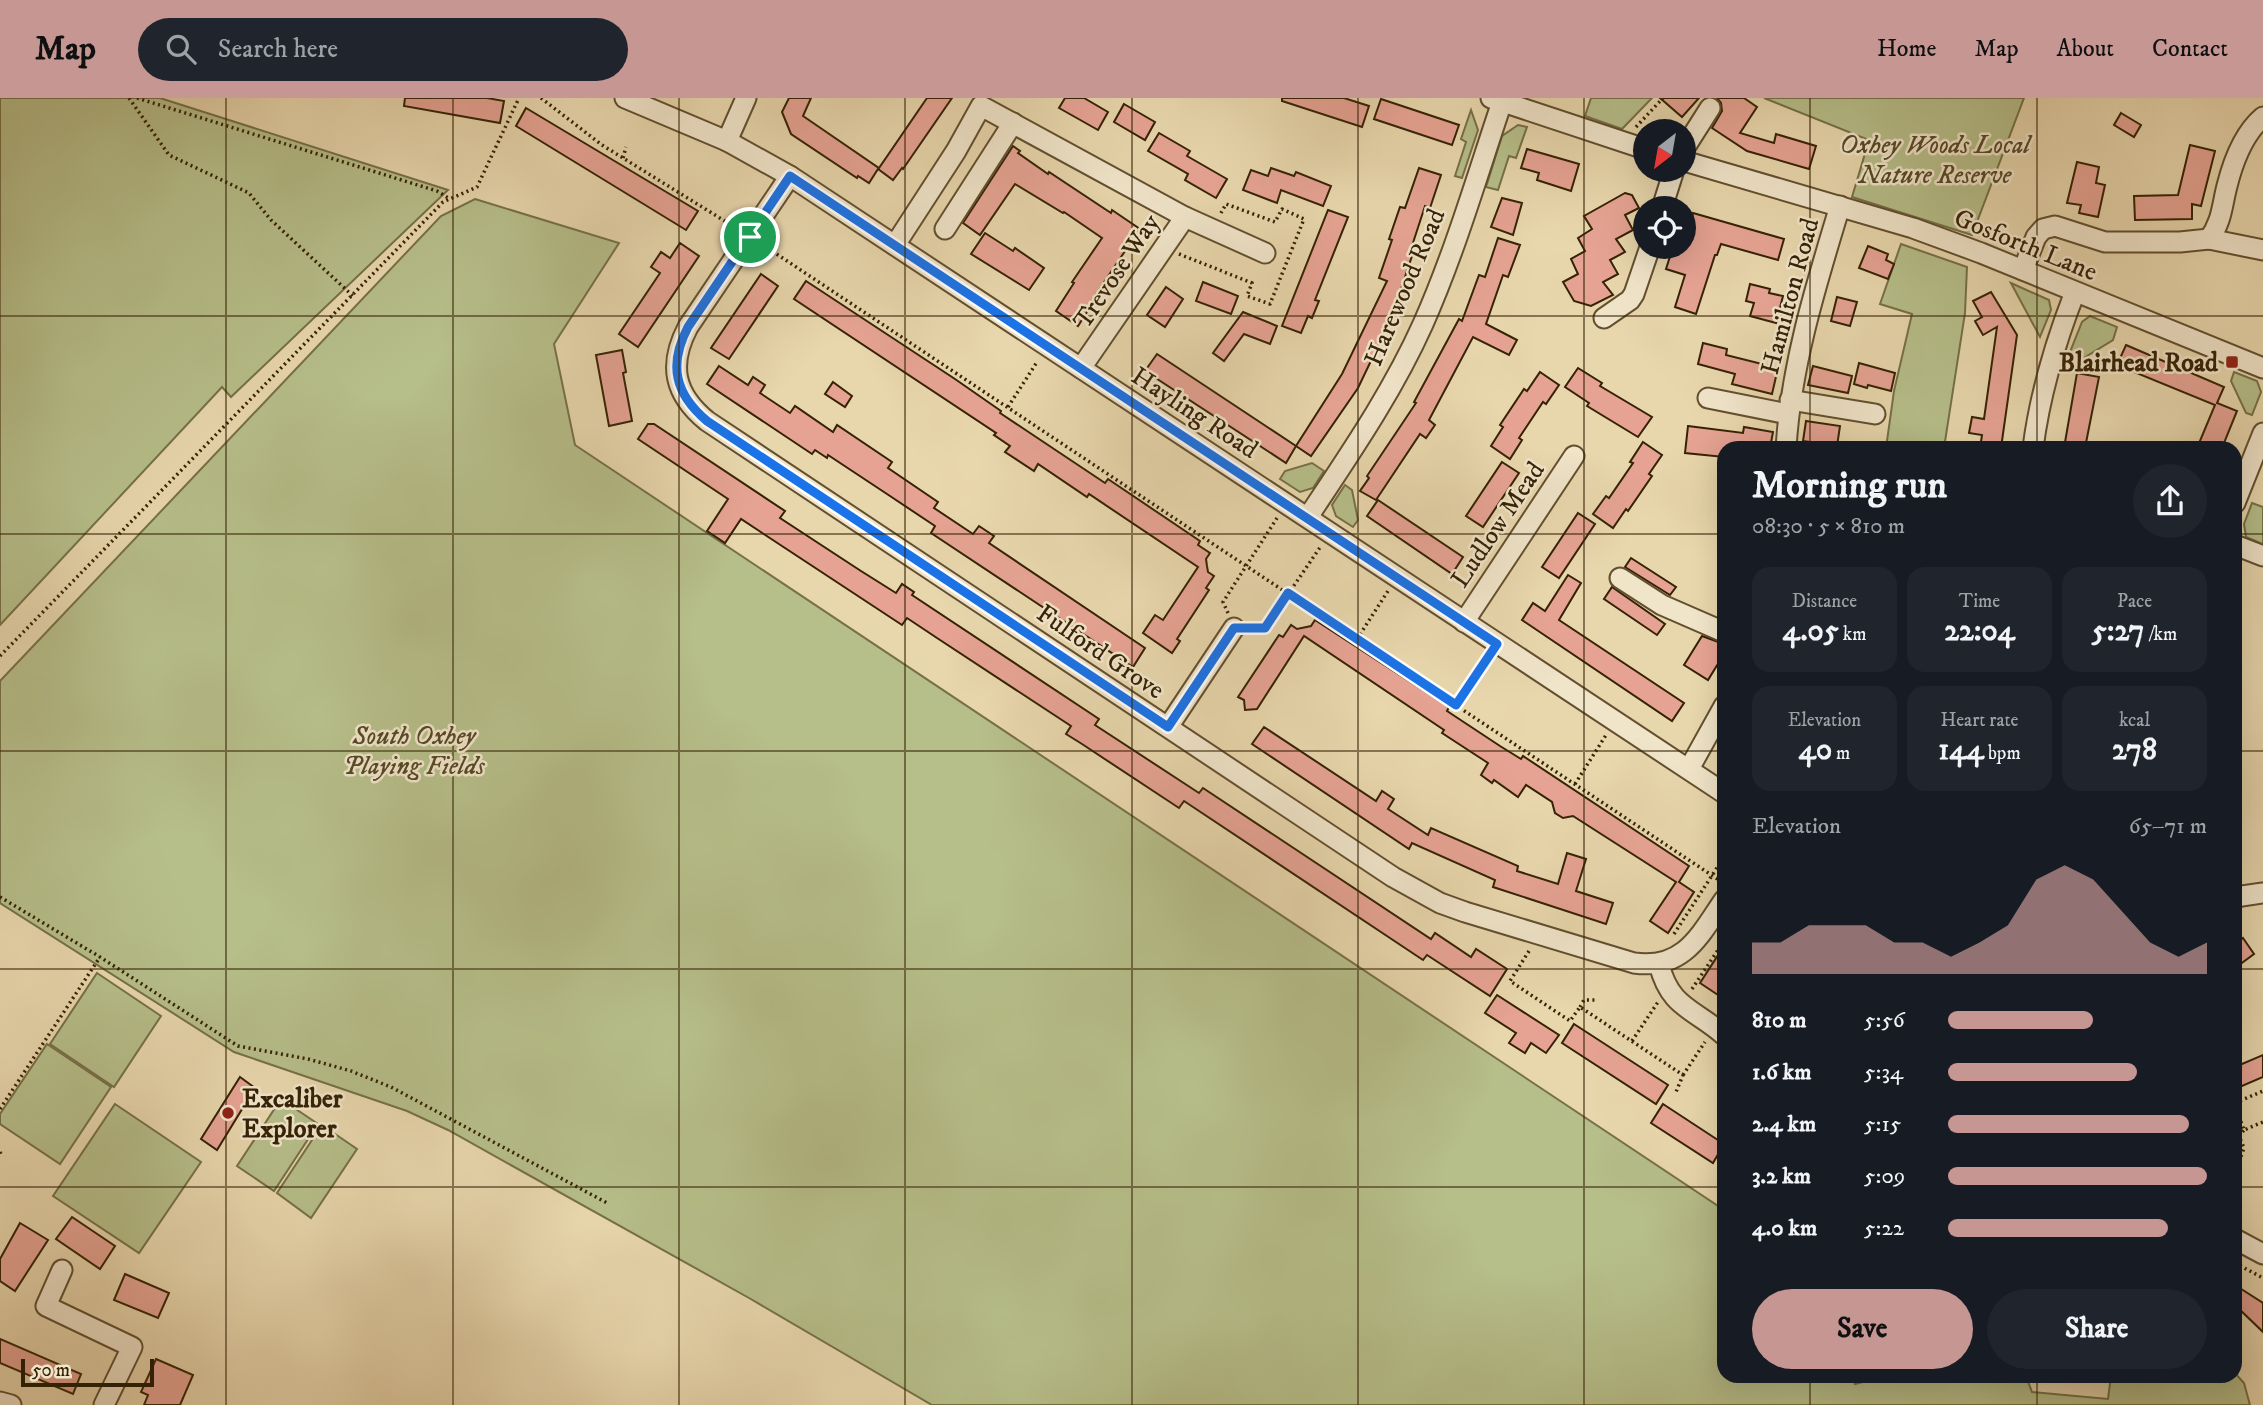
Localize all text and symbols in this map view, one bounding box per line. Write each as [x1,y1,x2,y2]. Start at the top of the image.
search box [138,18,628,81]
text: Map [35,29,96,70]
icon: search [162,30,200,68]
text: Search here [218,33,338,66]
text: Home [1877,34,1936,64]
text: Map [1974,34,2019,64]
text: About [2057,34,2114,64]
text: Contact [2152,34,2228,64]
north arrow [1633,119,1696,182]
map controls [1633,119,1696,259]
park label: Oxhey Woods Local Nature Reserve [1840,129,2033,192]
button: locate [1633,196,1696,259]
street label: Gosforth Lane [1949,202,2102,289]
street label: Harewood Road [1357,204,1453,371]
pin [720,207,780,267]
street label: Trevose Way [1067,207,1168,336]
street label: Hamilton Road [1754,214,1827,378]
icon: arrive [731,218,769,256]
place label: Blairhead Road [2059,347,2219,380]
marker: Blairhead Road [2224,354,2240,370]
street label: Hayling Road [1124,360,1264,467]
street label: Ludlow Mead [1444,455,1552,594]
text: Morning run [1752,462,1947,510]
button: share [2133,464,2207,538]
text: 08:30 · 5 × 810 m [1752,512,1905,541]
text: Distance [1792,590,1857,613]
text: Time [1959,590,2000,613]
text: Pace [2117,590,2152,613]
street label: Fulford Grove [1030,597,1170,707]
text: 4.05 [1783,613,1839,650]
text: 22:04 [1944,613,2015,650]
text: 5:27 [2092,613,2144,650]
text: km [1839,623,1866,646]
text: /km [2144,623,2177,646]
text: Elevation [1788,709,1861,732]
text: Heart rate [1941,709,2018,732]
text: kcal [2119,709,2150,732]
park label: South Oxhey Playing Fields [343,720,486,783]
text: 40 [1799,732,1832,769]
text: 144 [1938,732,1984,769]
text: 278 [2112,732,2157,769]
text: m [1832,742,1850,765]
text: bpm [1984,742,2021,765]
text: Elevation [1752,812,1841,841]
text: 65–71 m [2129,812,2207,841]
text: 810 m [1752,1006,1806,1035]
text: 5:56 [1864,1006,1905,1035]
text: 1.6 km [1752,1058,1811,1087]
text: 5:34 [1864,1058,1903,1087]
place label: Excaliber Explorer [242,1083,343,1146]
marker: Excaliber Explorer [220,1105,236,1121]
text: 2.4 km [1752,1110,1816,1139]
text: 5:15 [1864,1110,1901,1139]
text: 3.2 km [1752,1162,1811,1191]
text: 5:09 [1864,1162,1905,1191]
text: 4.0 km [1752,1214,1817,1243]
text: 5:22 [1864,1214,1904,1243]
button: Save [1752,1289,1973,1369]
button: Share [1987,1289,2207,1369]
scale bar [21,1356,154,1388]
text: 50 m [32,1359,70,1382]

